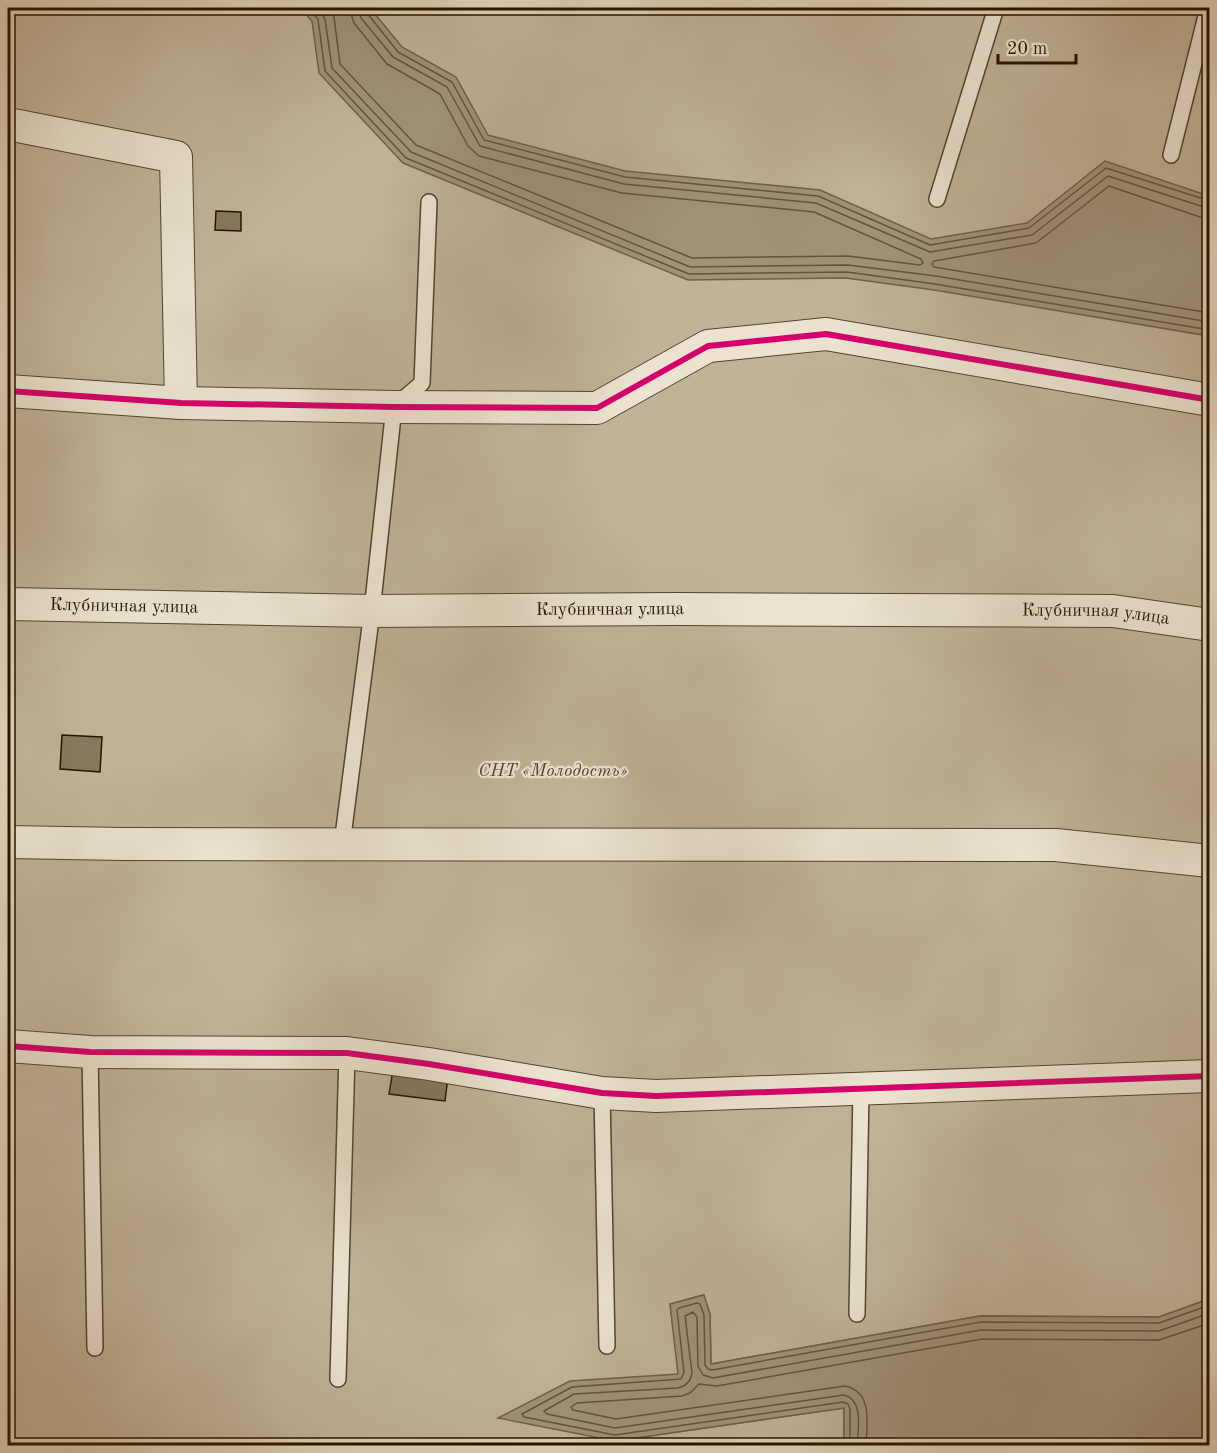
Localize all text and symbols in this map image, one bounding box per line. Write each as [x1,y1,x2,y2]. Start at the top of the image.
scale bar [998,27,1076,65]
text: 20 m [1007,40,1047,58]
street label: Клубничная улица [50,596,198,617]
street label: Клубничная улица [536,600,684,619]
street label: Клубничная улица [1022,602,1171,628]
park label: СНТ «Молодость» [478,762,628,780]

